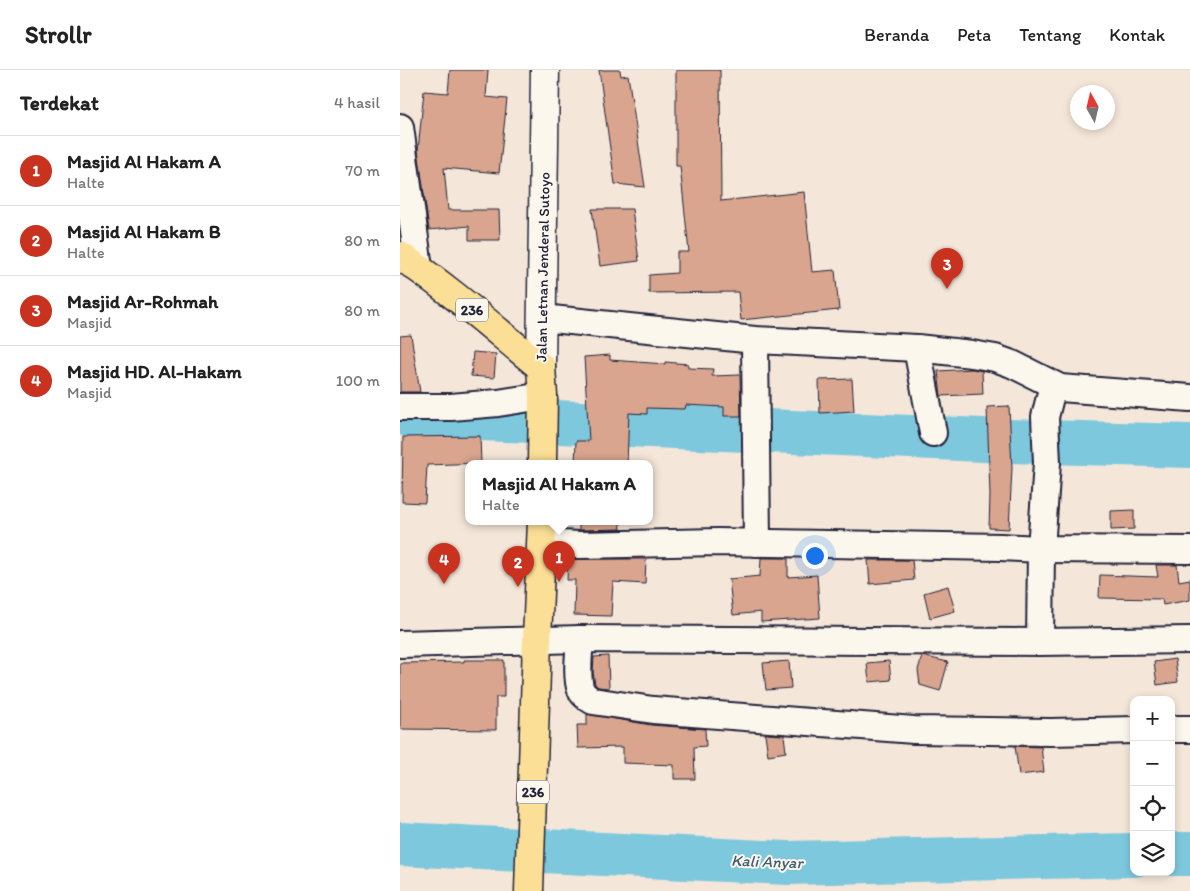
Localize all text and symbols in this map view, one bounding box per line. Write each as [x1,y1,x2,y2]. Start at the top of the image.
text: Strollr [25,20,91,49]
text: Beranda [864,24,929,46]
text: Peta [957,24,991,46]
text: Tentang [1019,24,1081,46]
text: Kontak [1109,24,1165,46]
north arrow [1070,85,1115,130]
text: Terdekat [20,90,99,115]
text: 4 hasil [334,93,380,112]
text: Masjid Al Hakam A [67,150,221,173]
text: 1 [32,161,40,180]
text: 70 m [345,161,380,180]
street label: Jalan Letnan Jenderal Sutoyo [532,172,554,362]
text: Halte [67,173,105,192]
text: Masjid Al Hakam B [67,220,221,243]
text: 2 [32,231,40,250]
text: 80 m [344,231,380,250]
text: Halte [67,243,105,262]
pin: 3 [931,248,963,289]
text: Masjid Ar-Rohmah [67,290,218,313]
road number: 236 [456,298,488,322]
text: 3 [32,301,40,320]
text: 80 m [344,301,380,320]
text: Masjid [67,313,112,332]
text: Masjid HD. Al-Hakam [67,360,242,383]
text: 4 [31,371,41,390]
text: 100 m [336,371,380,390]
text: Masjid [67,383,112,402]
popup [465,460,653,525]
text: Masjid Al Hakam A [482,472,636,495]
text: Halte [482,495,520,514]
pin: 1 [543,541,575,582]
pin: 4 [428,543,460,584]
your location [802,543,828,569]
pin: 2 [502,546,534,587]
map controls [1130,696,1175,876]
button: + [1130,696,1175,741]
button: − [1130,741,1175,786]
road number: 236 [517,780,549,804]
button: locate [1130,786,1175,831]
button: layers [1130,831,1175,876]
water label: Kali Anyar [731,851,805,872]

